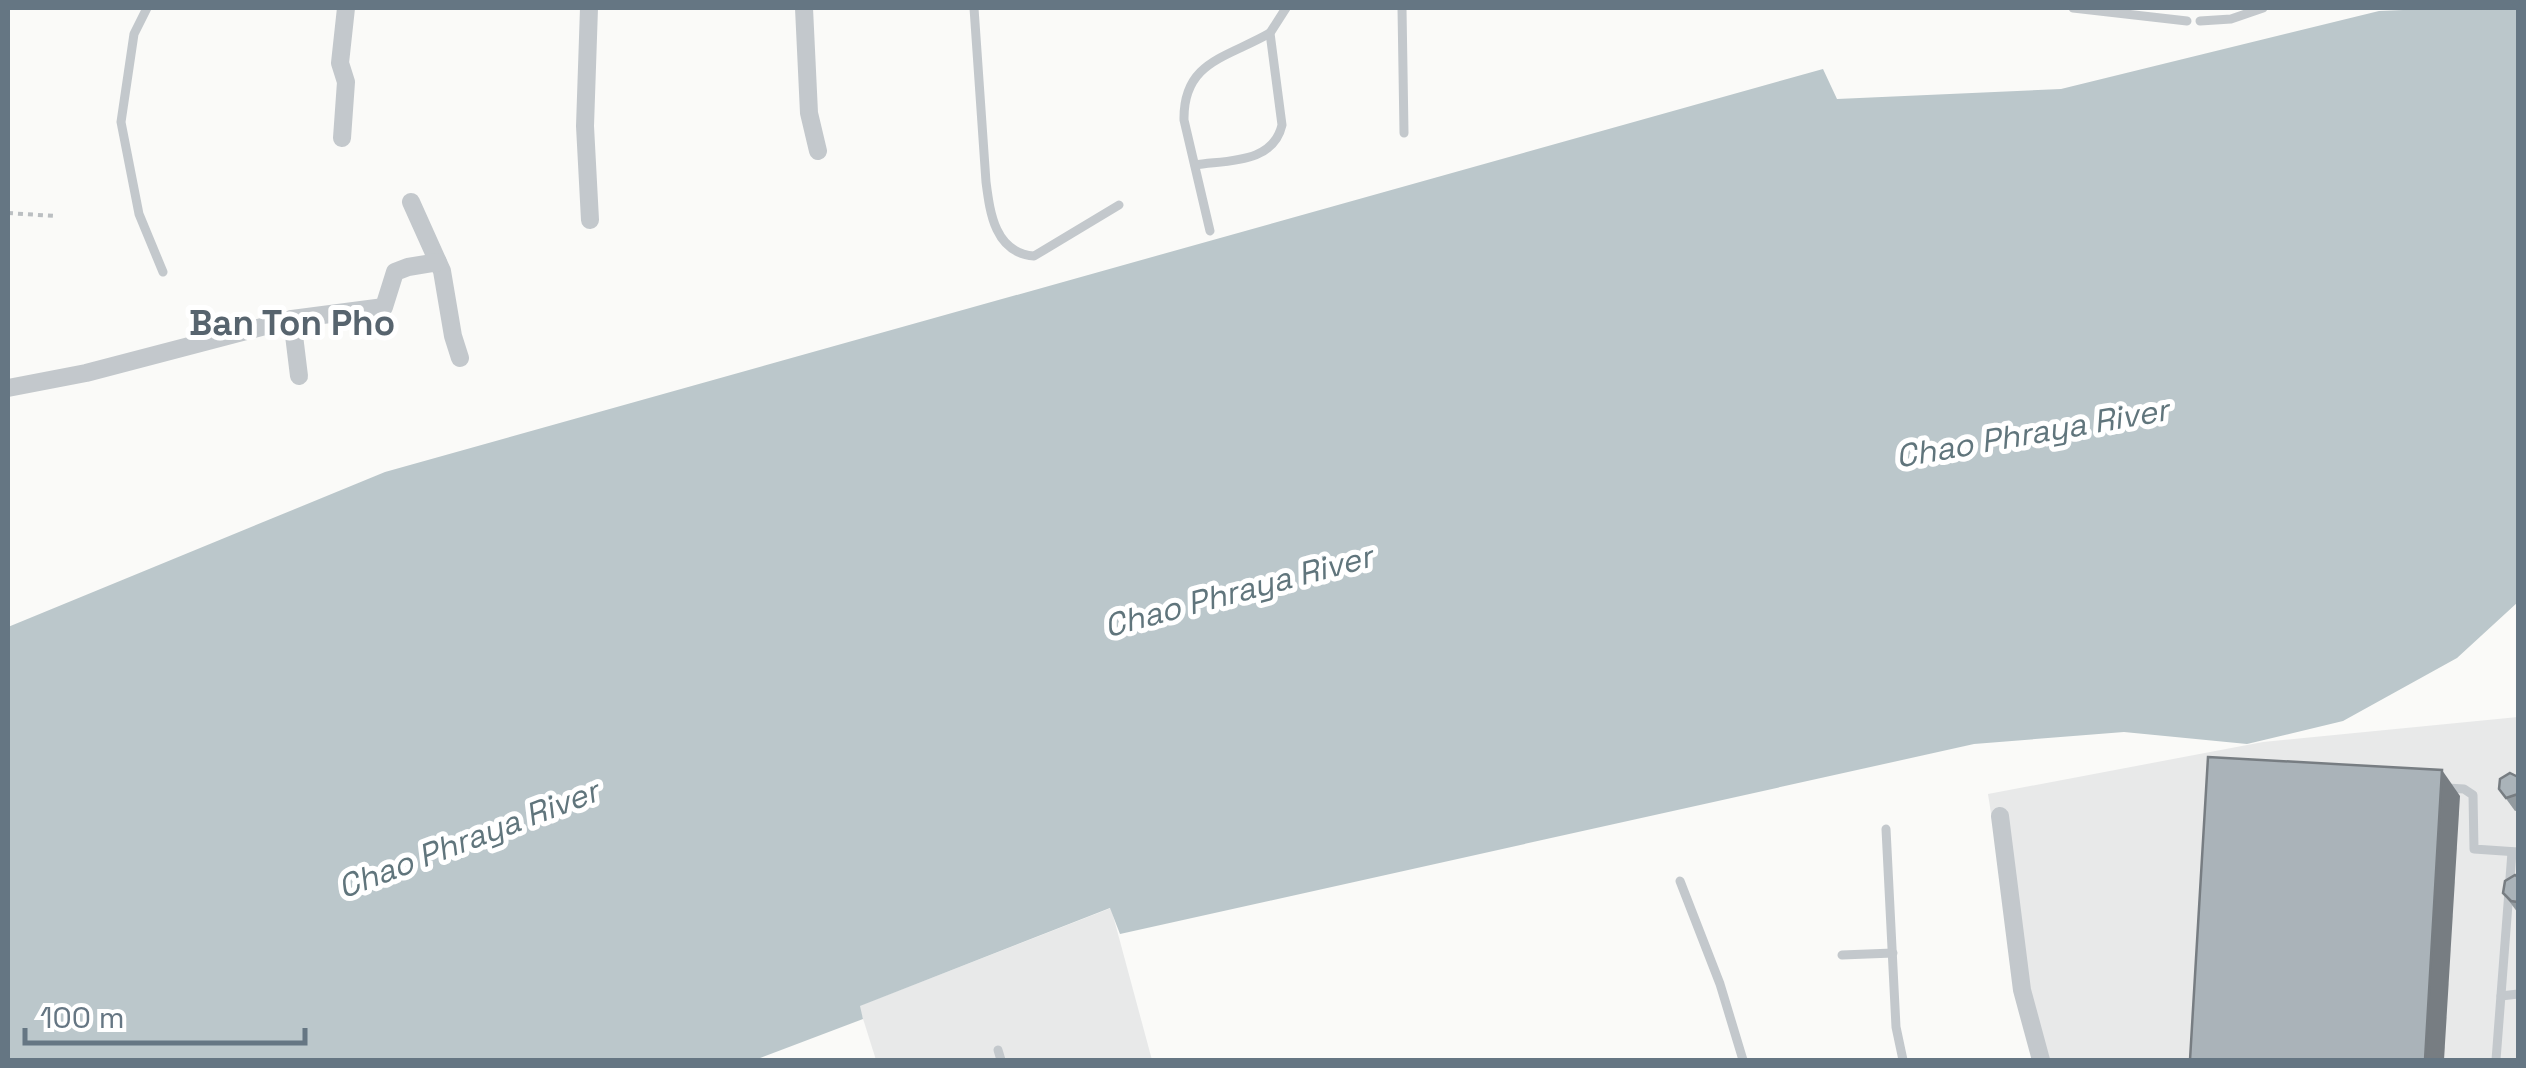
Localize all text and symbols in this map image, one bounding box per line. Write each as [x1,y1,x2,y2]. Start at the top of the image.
district label: Ban Ton Pho [189,301,395,345]
water label: Chao Phraya River [1892,389,2174,477]
water label: Chao Phraya River [1099,535,1379,646]
water label: Chao Phraya River [332,770,607,907]
scale bar [25,983,305,1045]
text: 100 m [40,998,125,1037]

